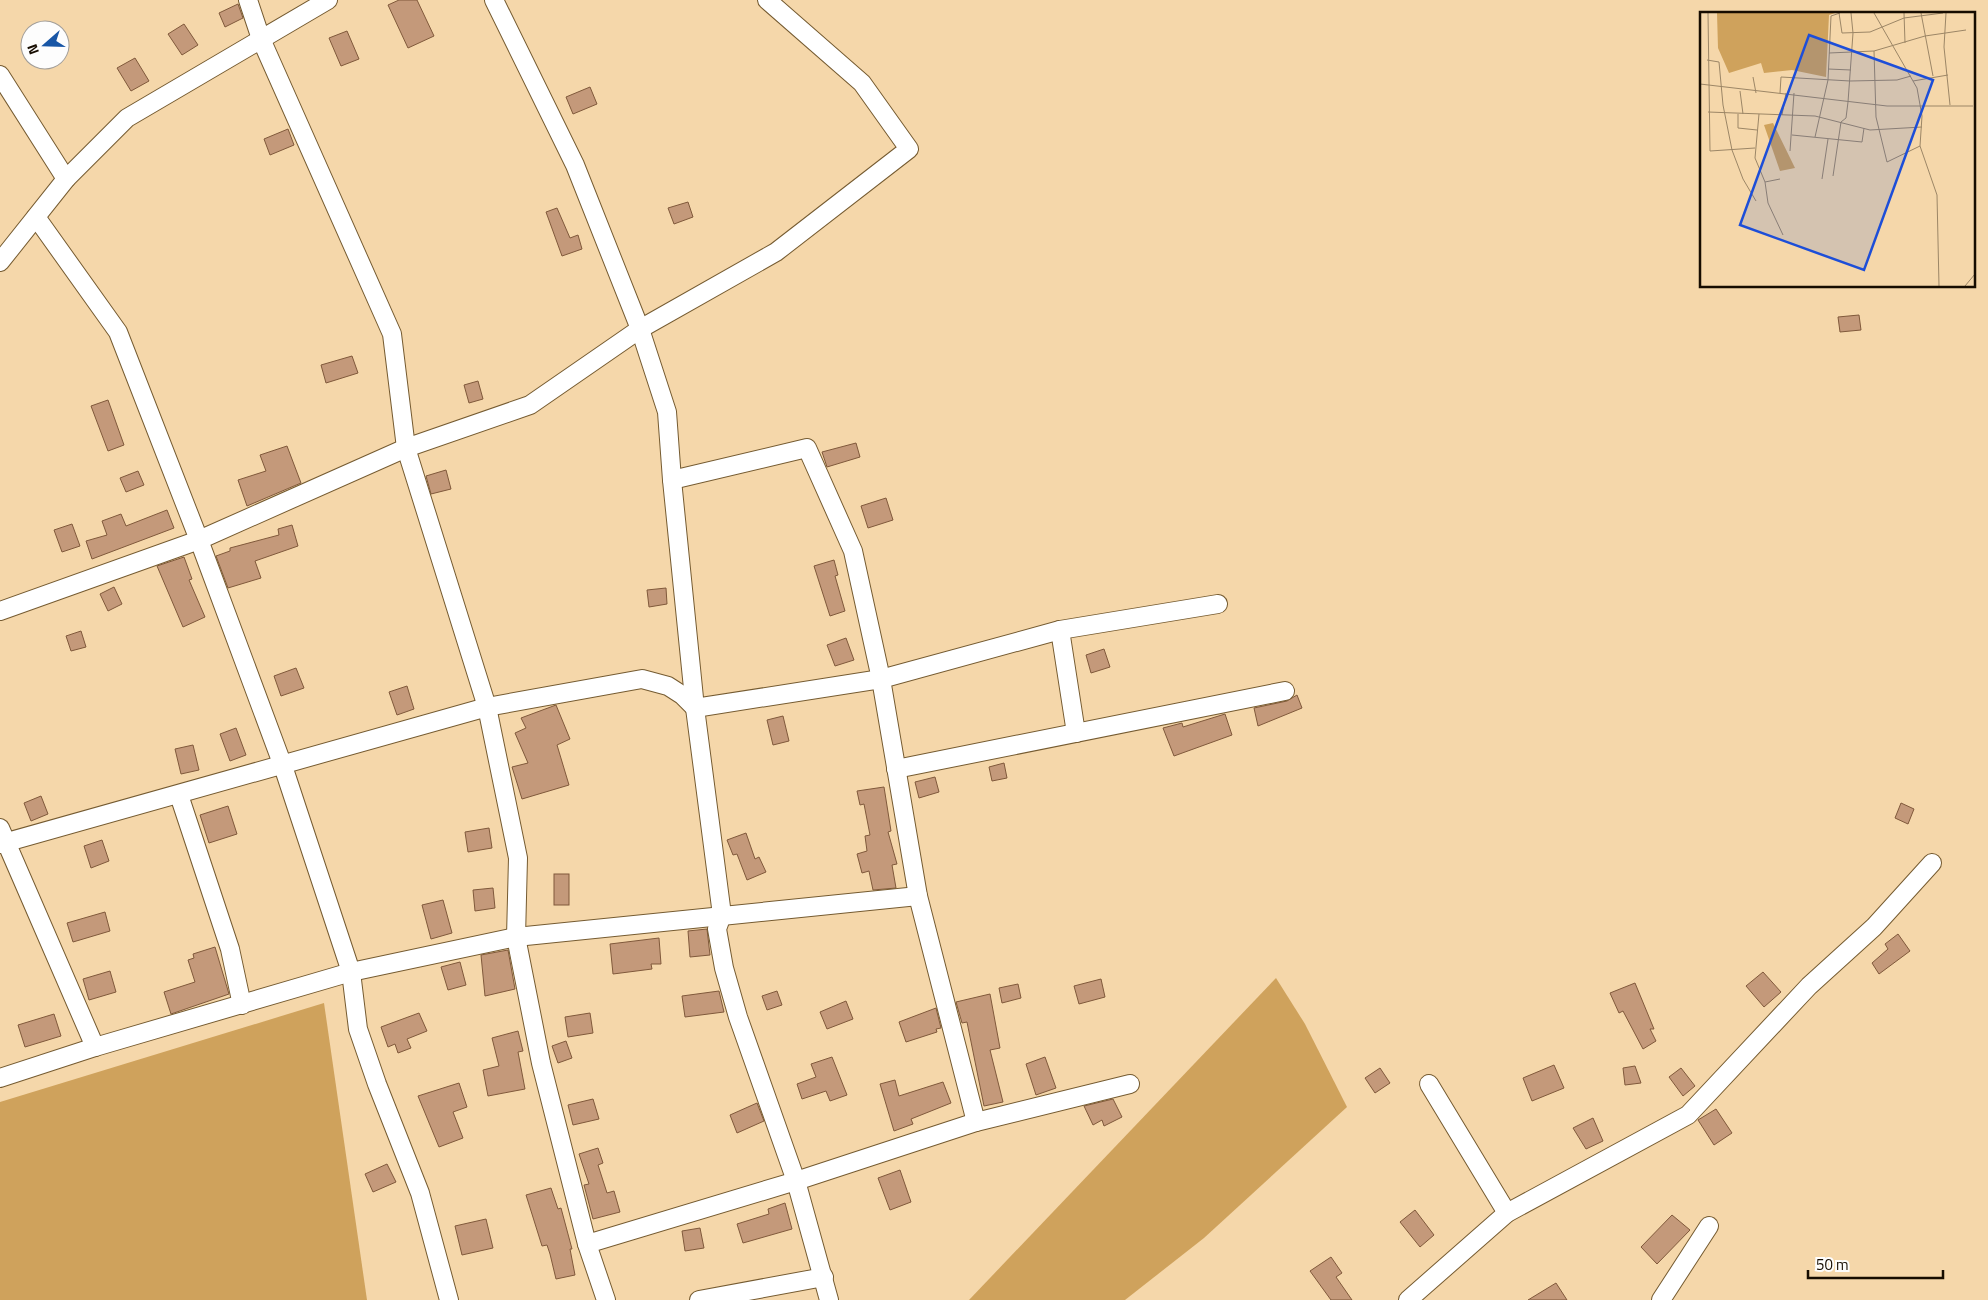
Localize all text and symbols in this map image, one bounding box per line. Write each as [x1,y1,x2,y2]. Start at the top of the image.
inset map [1700,12,1976,288]
north arrow [20,20,70,70]
text: N [21,41,44,58]
scale bar [1808,1248,1943,1280]
text: 50 m [1816,1253,1849,1276]

